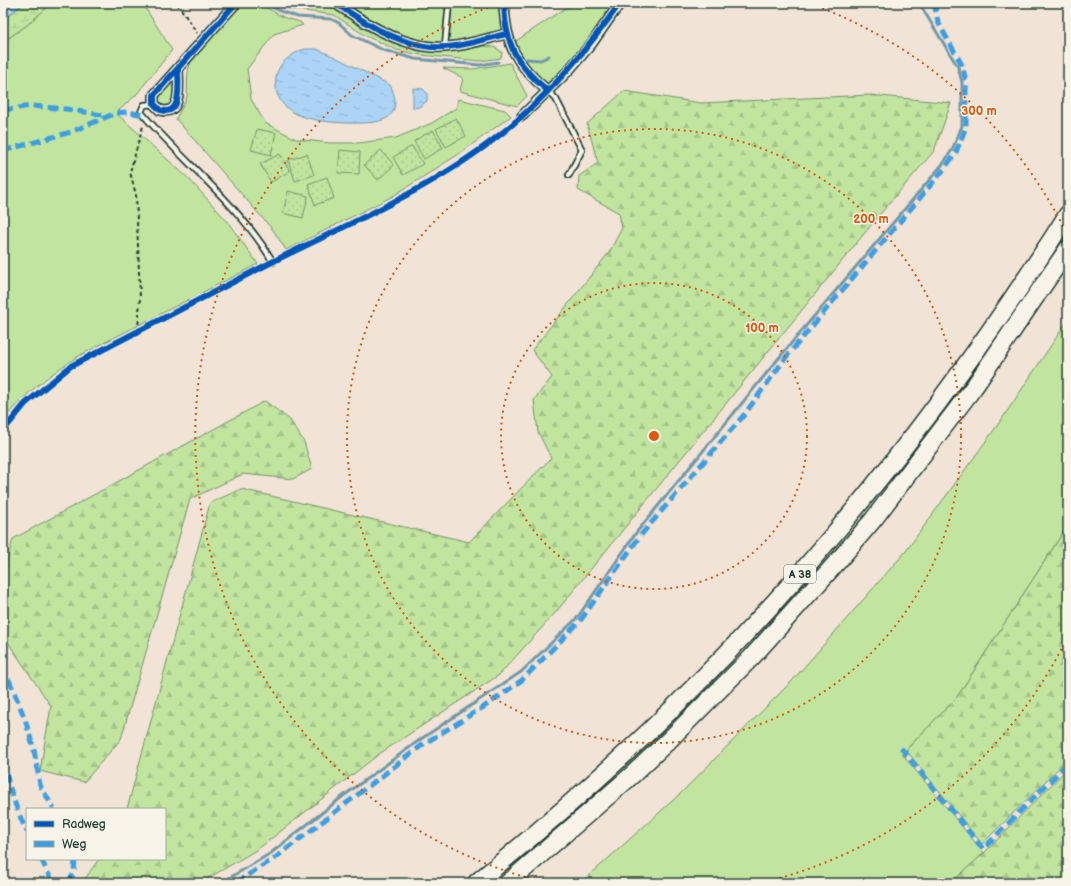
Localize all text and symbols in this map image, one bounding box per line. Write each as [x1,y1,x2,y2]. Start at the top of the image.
text: 300 m [961,104,997,119]
text: 200 m [853,212,889,227]
text: 100 m [745,321,779,336]
centre of rings [647,429,661,443]
road number: A 38 [784,565,816,583]
legend [26,808,166,860]
text: Radweg [62,817,106,832]
text: Weg [62,837,86,852]

